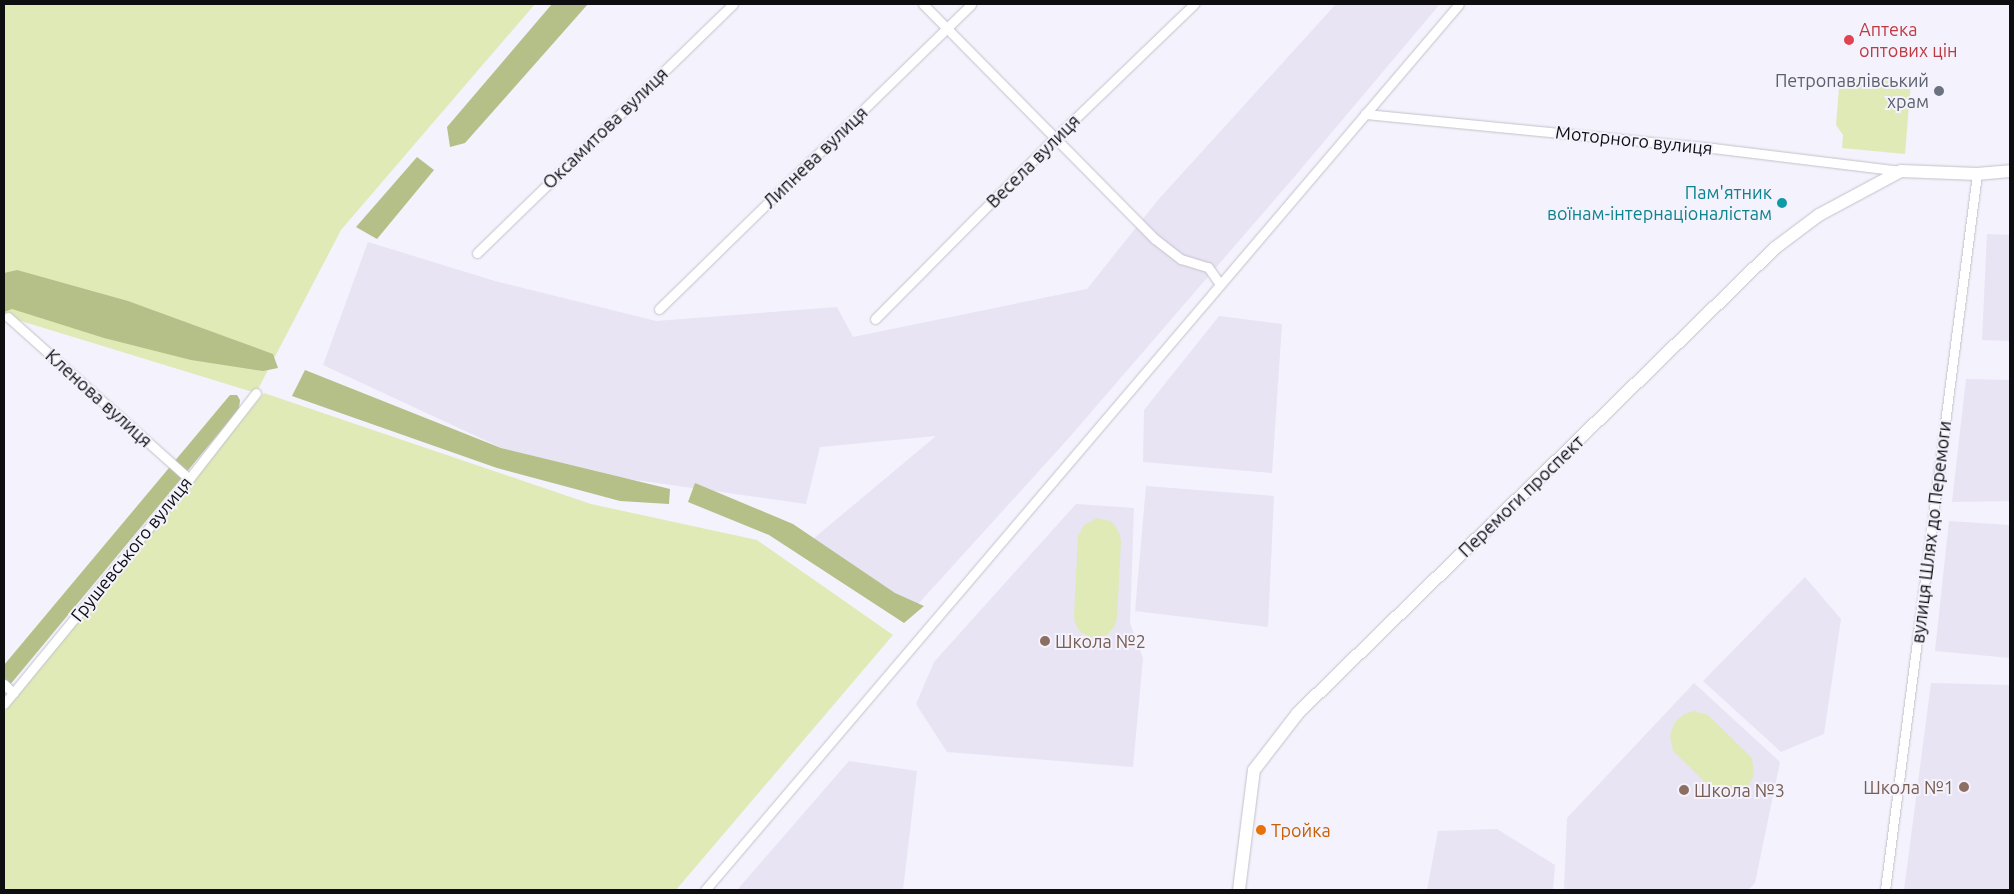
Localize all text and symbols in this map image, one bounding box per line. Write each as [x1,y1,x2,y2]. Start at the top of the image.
place label: Аптека оптових цін [1859,19,1958,62]
marker: Аптека оптових цін [1843,34,1855,46]
street label: Оксамитова вулиця [538,63,672,193]
place label: Петропавлівський храм [1775,70,1929,112]
marker: Петропавлівський храм [1933,85,1945,97]
street label: Липнева вулиця [758,102,872,212]
street label: Весела вулиця [982,110,1084,212]
street label: Моторного вулиця [1554,121,1714,159]
place label: Пам'ятник воїнам-інтернаціоналістам [1547,182,1772,224]
marker: Пам'ятник воїнам-інтернаціоналістам [1776,197,1788,209]
street label: Кленова вулиця [41,345,157,451]
street label: вулиця Шлях до Перемоги [1907,419,1955,645]
street label: Перемоги проспект [1454,431,1588,561]
street label: Грушевського вулиця [66,472,196,626]
place label: Школа №2 [1055,630,1146,652]
marker: Школа №2 [1039,635,1051,647]
place label: Школа №1 [1863,776,1954,798]
place label: Школа №3 [1694,779,1785,801]
marker: Школа №1 [1958,781,1970,793]
marker: Школа №3 [1678,784,1690,796]
place label: Тройка [1271,819,1331,841]
marker: Тройка [1255,824,1267,836]

